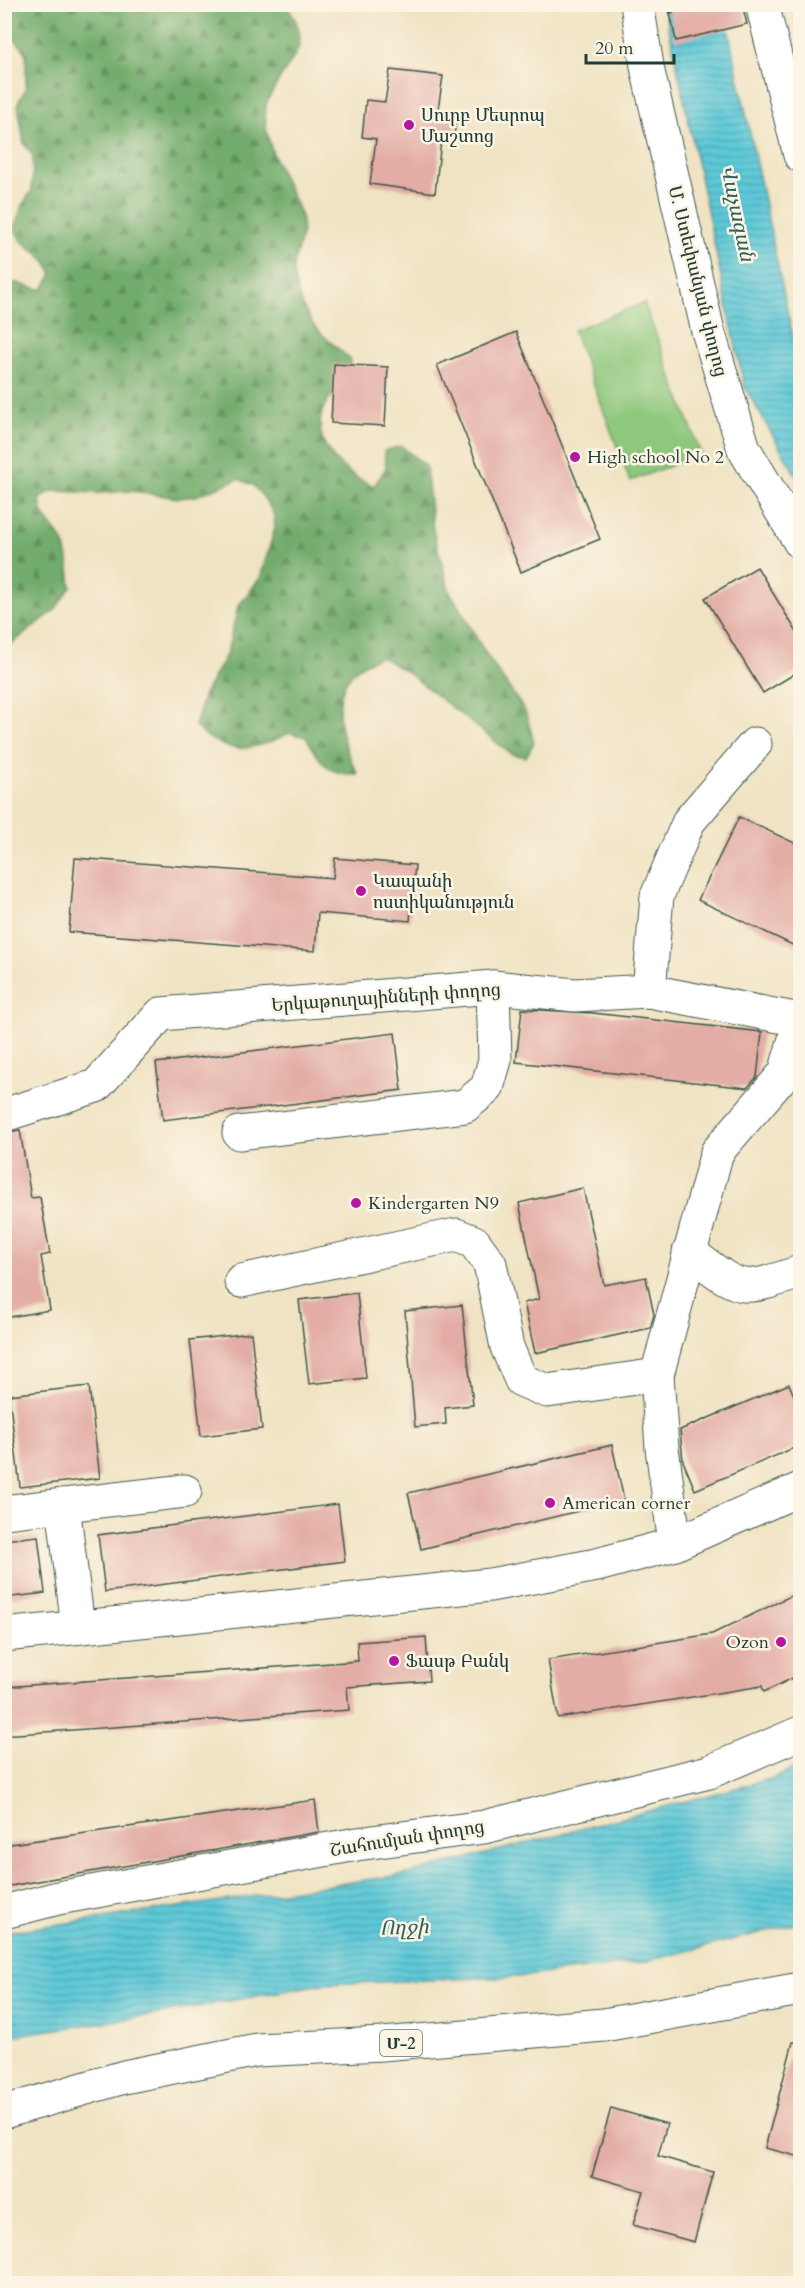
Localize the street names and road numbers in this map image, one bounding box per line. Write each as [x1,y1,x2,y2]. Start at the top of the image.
street label: Մ. Ստեփանյան փողոց [662,183,733,379]
street label: Երկաթուղայինների փողոց [270,977,502,1018]
street label: Շահումյան փողոց [328,1814,486,1863]
road number: Մ-2 [380,2030,422,2056]

